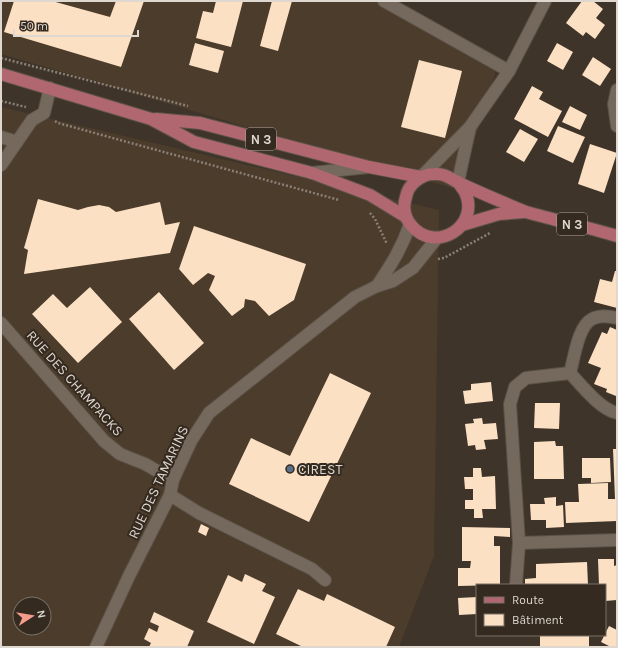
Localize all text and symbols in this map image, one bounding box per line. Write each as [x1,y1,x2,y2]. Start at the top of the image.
scale bar [14,12,138,38]
text: 50 m [20,19,48,33]
road number: N 3 [246,128,276,150]
road number: N 3 [557,213,587,235]
street label: RUE DES CHAMPACKS [23,327,127,440]
street label: RUE DES TAMARINS [125,423,192,541]
place label: CIREST [298,461,342,478]
marker: CIREST [285,464,295,474]
legend [476,584,606,636]
text: Route [512,593,544,607]
north arrow [12,596,52,636]
text: N [34,609,48,619]
text: Bâtiment [512,613,564,627]

